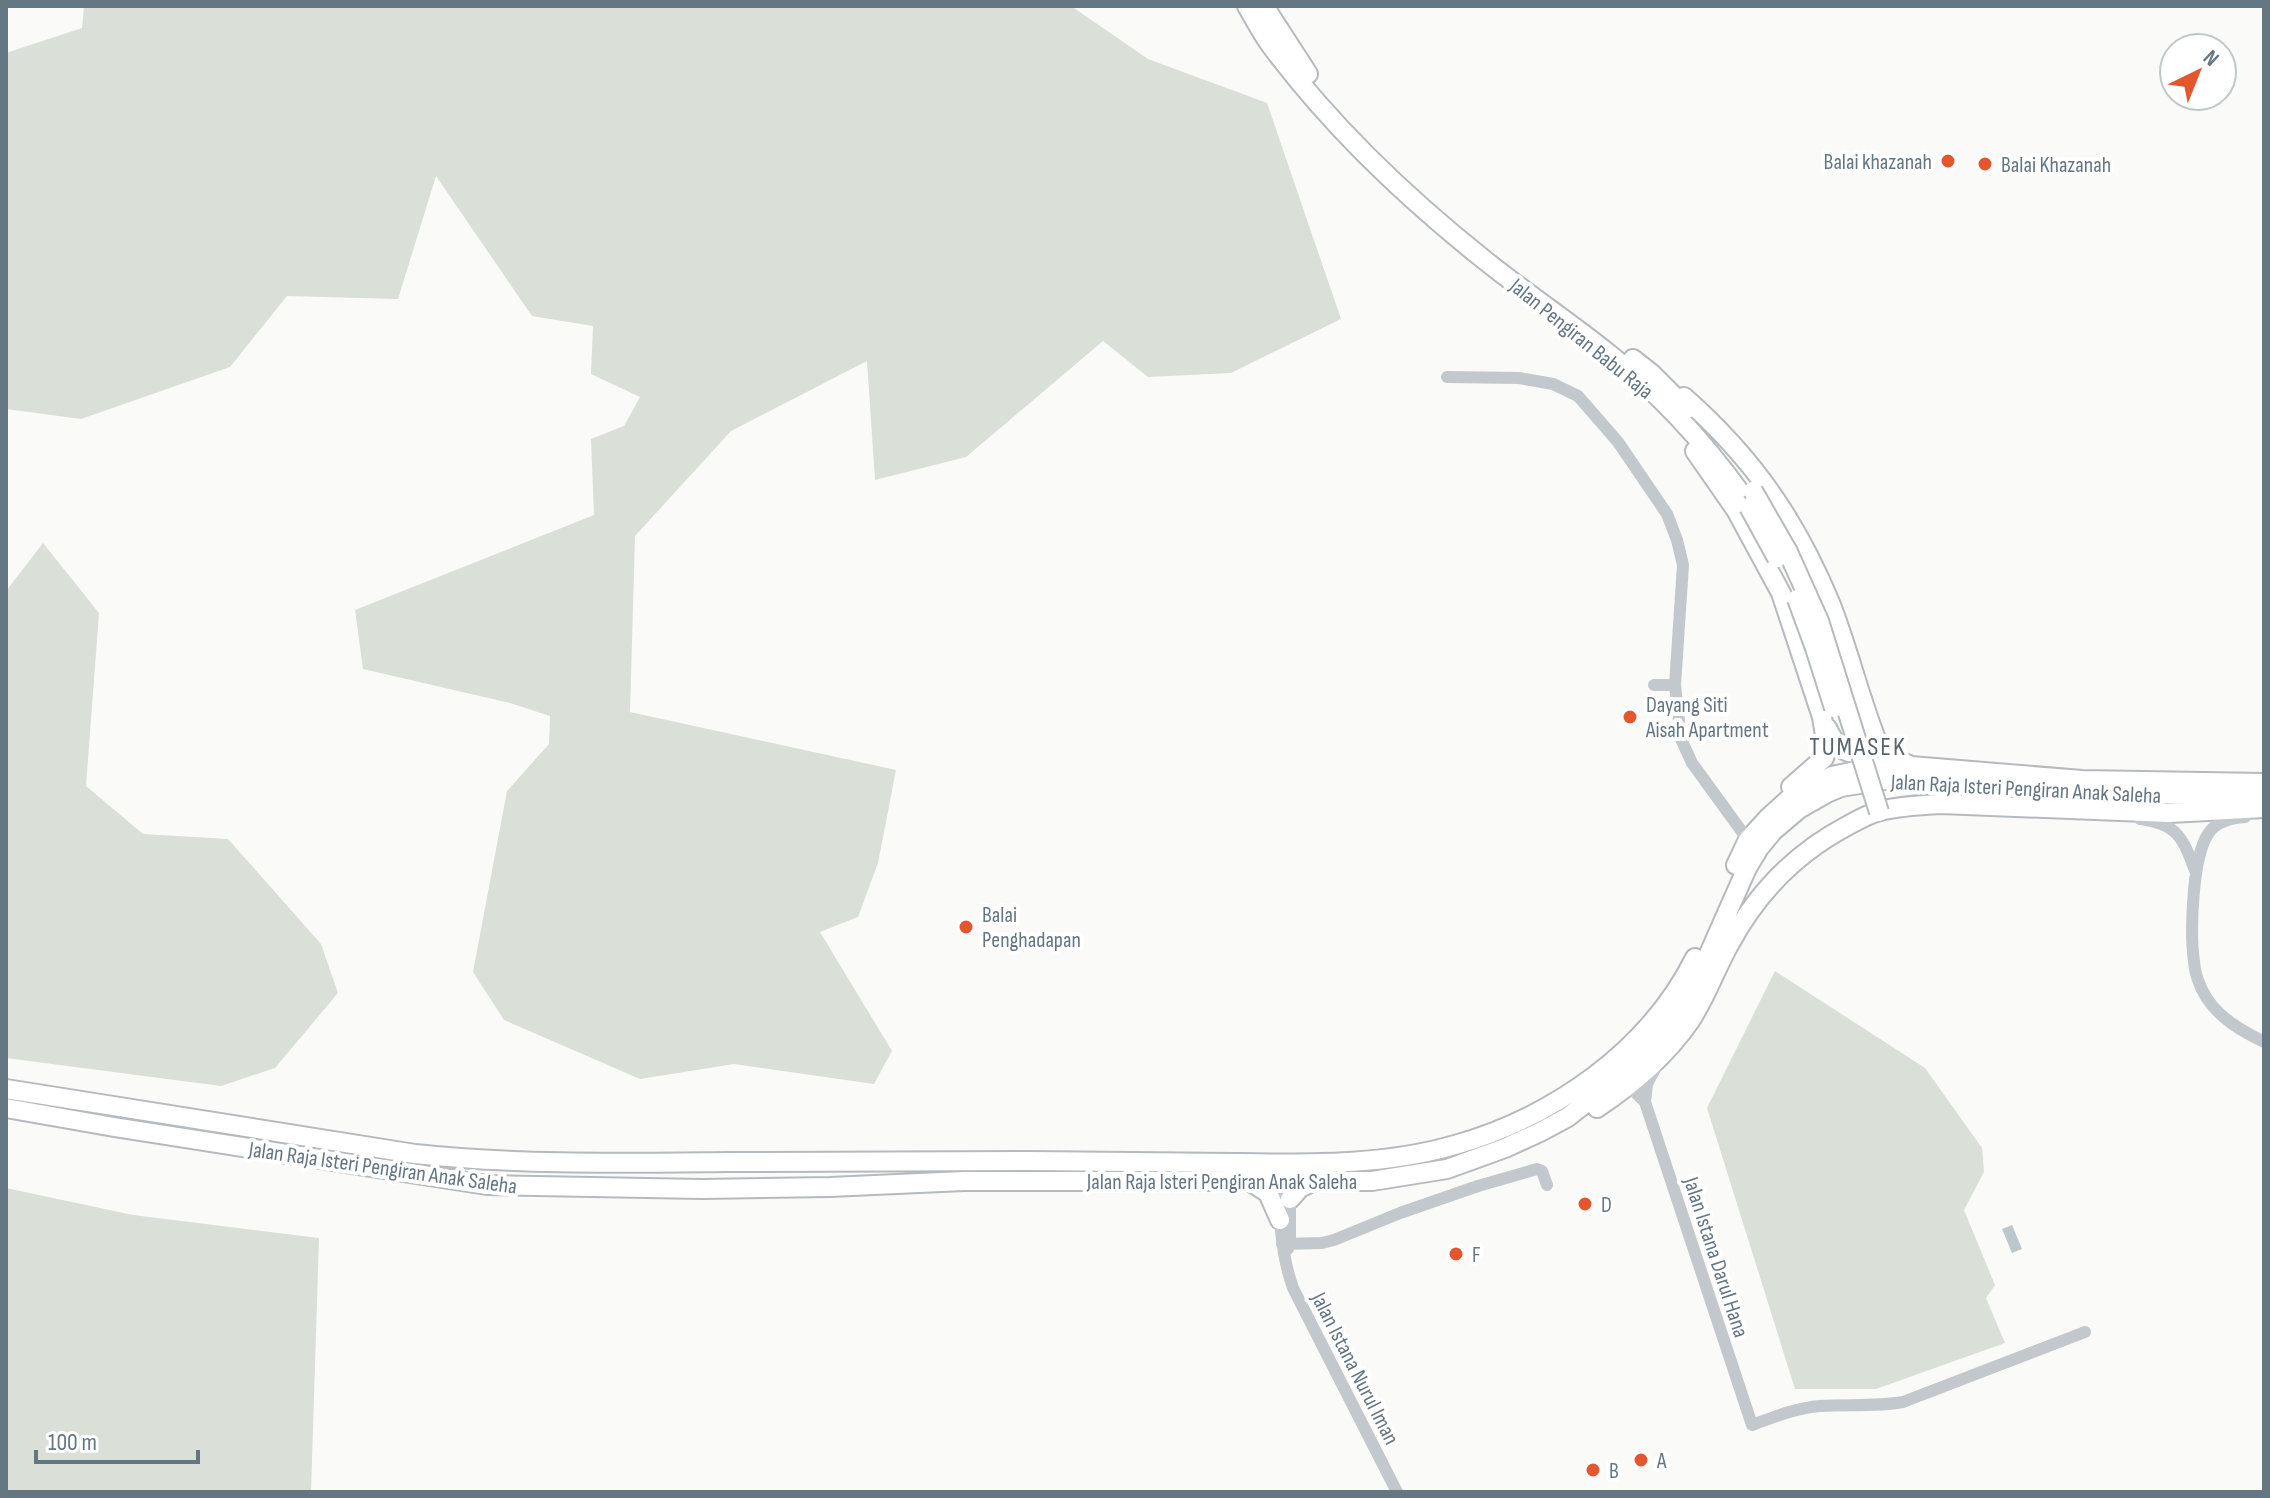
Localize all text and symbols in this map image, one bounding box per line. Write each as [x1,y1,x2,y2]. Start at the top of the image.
north arrow [2158,32,2238,112]
text: N [2197,45,2224,72]
place label: Balai khazanah [1824,149,1932,176]
marker: Balai khazanah [1939,152,1957,170]
place label: Balai Khazanah [2001,152,2111,179]
marker: Balai Khazanah [1976,155,1994,173]
street label: Jalan Pengiran Babu Raja [1503,272,1658,405]
place label: Dayang Siti Aisah Apartment [1645,692,1769,744]
marker: Dayang Siti Aisah Apartment [1621,708,1639,726]
district label: TUMASEK [1809,732,1907,763]
street label: Jalan Raja Isteri Pengiran Anak Saleha [1889,769,2162,810]
place label: Balai Penghadapan [982,902,1081,954]
marker: Balai Penghadapan [957,918,975,936]
street label: Jalan Raja Isteri Pengiran Anak Saleha [246,1136,519,1201]
street label: Jalan Raja Isteri Pengiran Anak Saleha [1086,1169,1357,1196]
street label: Jalan Istana Darul Hana [1677,1173,1754,1341]
place label: D [1601,1192,1612,1219]
marker: D [1576,1195,1594,1213]
place label: F [1472,1242,1481,1269]
marker: F [1447,1245,1465,1263]
street label: Jalan Istana Nurul Iman [1304,1287,1405,1449]
scale bar [36,1414,198,1464]
text: 100 m [48,1428,97,1457]
place label: A [1656,1448,1667,1475]
marker: A [1632,1451,1650,1469]
place label: B [1609,1458,1619,1485]
marker: B [1584,1461,1602,1479]

